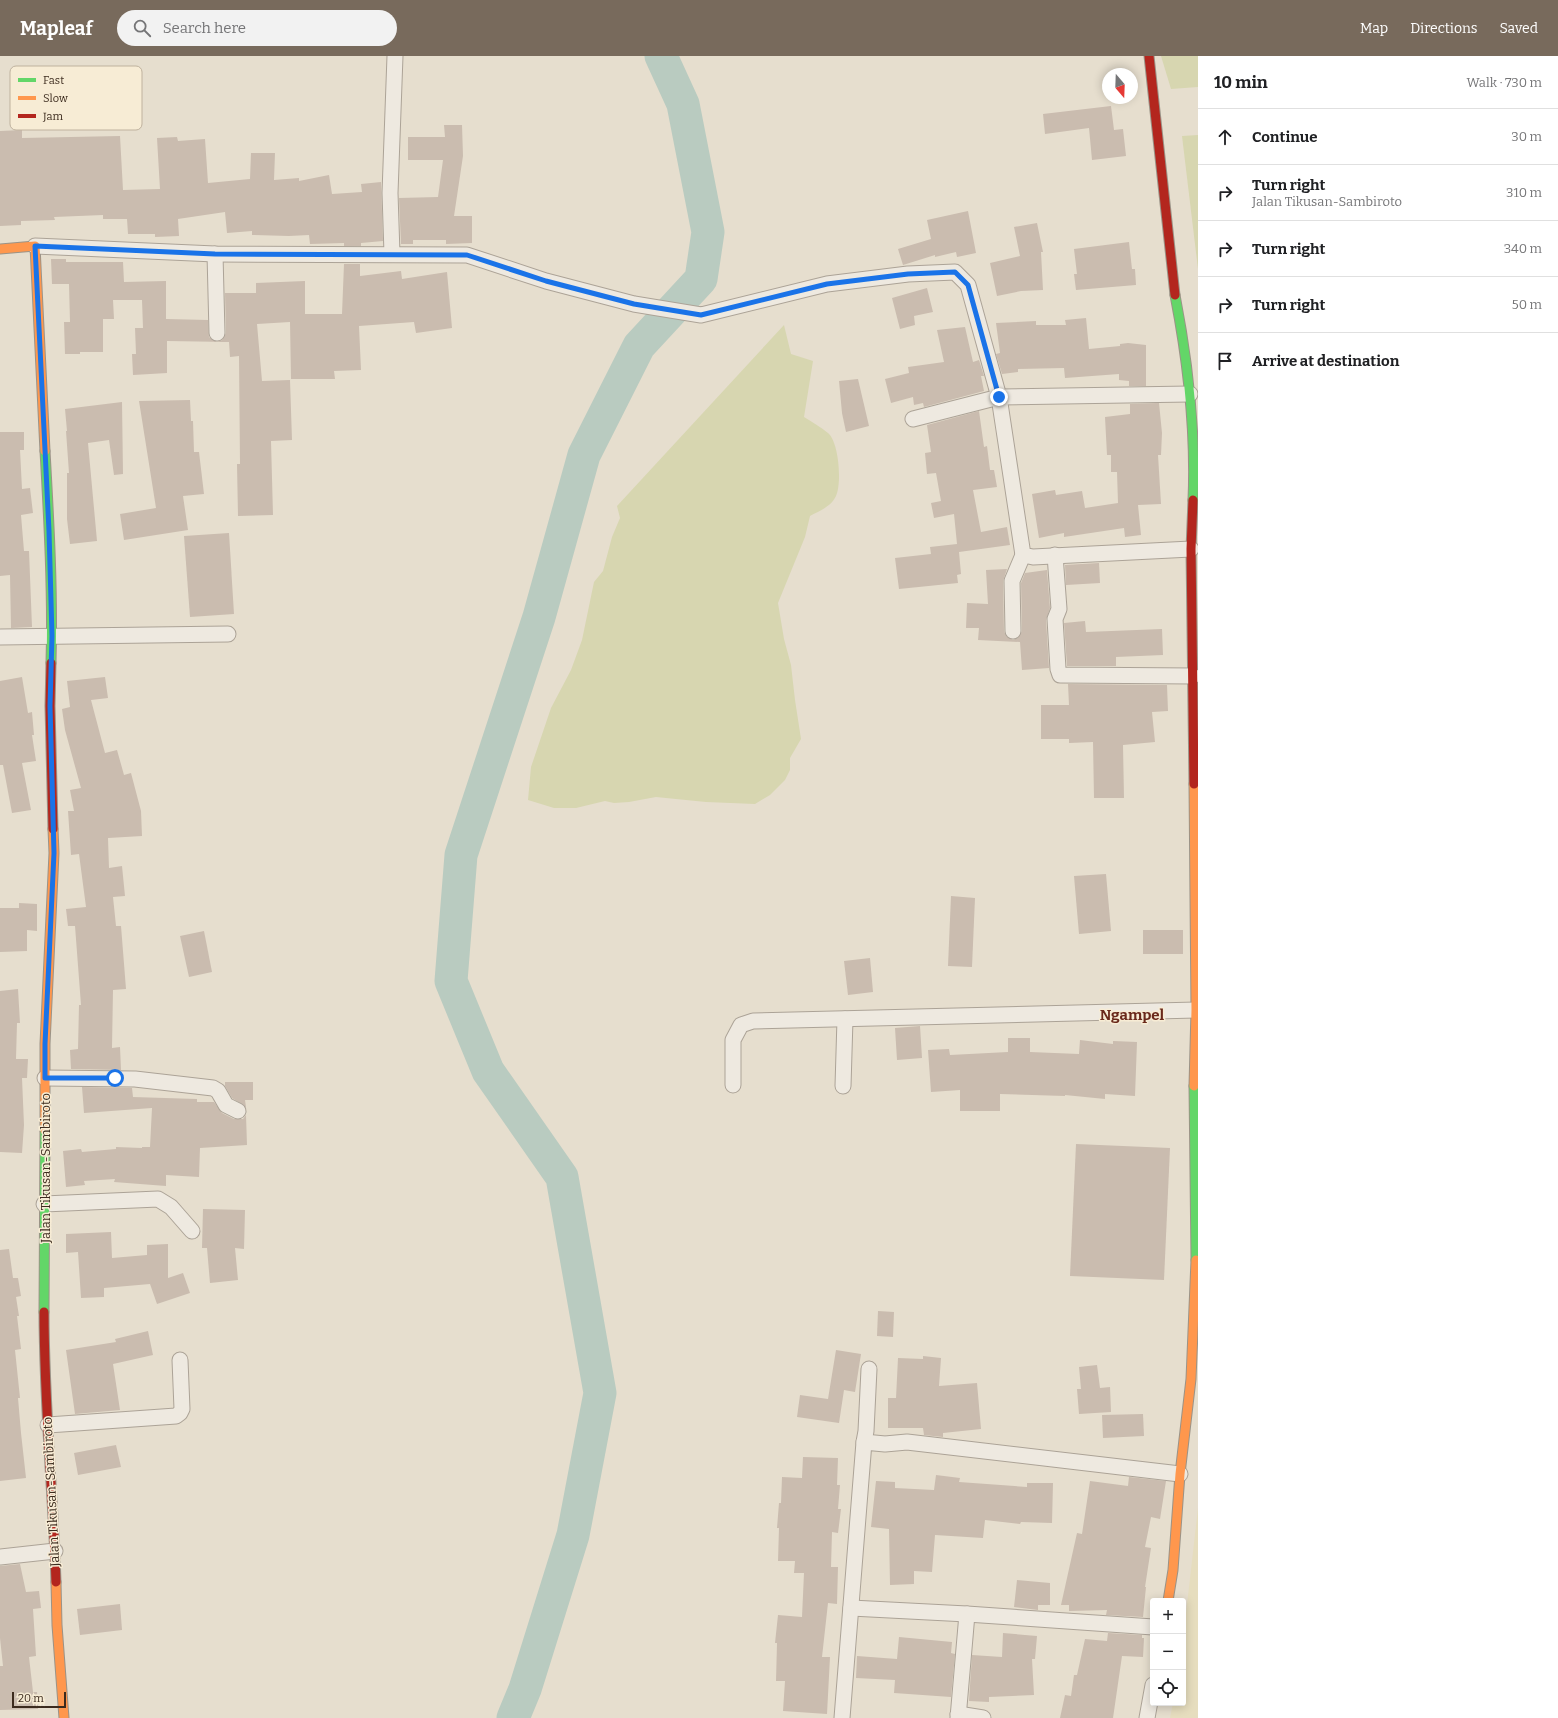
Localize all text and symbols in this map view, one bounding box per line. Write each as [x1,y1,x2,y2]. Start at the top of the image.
search box [117,10,397,46]
text: Mapleaf [20,17,93,40]
icon: search [131,17,153,39]
text: Search here [163,19,246,37]
text: Map [1360,20,1388,37]
text: Directions [1410,20,1478,37]
text: Saved [1500,20,1538,37]
legend [10,66,142,130]
north arrow [1102,68,1138,104]
text: 10 min [1214,72,1268,93]
text: Fast [43,74,64,87]
text: Walk · 730 m [1467,75,1542,90]
text: Slow [43,92,68,105]
text: Jam [42,110,63,123]
icon: ahead [1214,126,1236,148]
text: Continue [1252,128,1318,146]
text: 30 m [1511,129,1542,144]
text: Turn right [1252,176,1325,194]
icon: right [1214,182,1236,204]
text: 310 m [1506,185,1542,200]
text: Jalan Tikusan-Sambiroto [1252,194,1402,209]
icon: right [1214,238,1236,260]
text: Turn right [1252,240,1325,258]
text: 340 m [1504,241,1542,256]
icon: right [1214,294,1236,316]
text: Turn right [1252,296,1325,314]
text: 50 m [1512,297,1542,312]
icon: arrive [1214,350,1236,372]
text: Arrive at destination [1252,352,1399,370]
route end [990,388,1008,406]
district label: Ngampel [1100,1006,1165,1024]
route start [106,1069,124,1087]
street label: Jalan Tikusan-Sambiroto [38,1093,53,1244]
street label: Jalan Tikusan-Sambiroto [40,1417,62,1568]
map controls [1150,1598,1186,1706]
button: + [1150,1598,1186,1634]
button: − [1150,1634,1186,1670]
button: locate [1150,1670,1186,1706]
scale bar [12,1690,66,1709]
text: 20 m [18,1692,44,1705]

